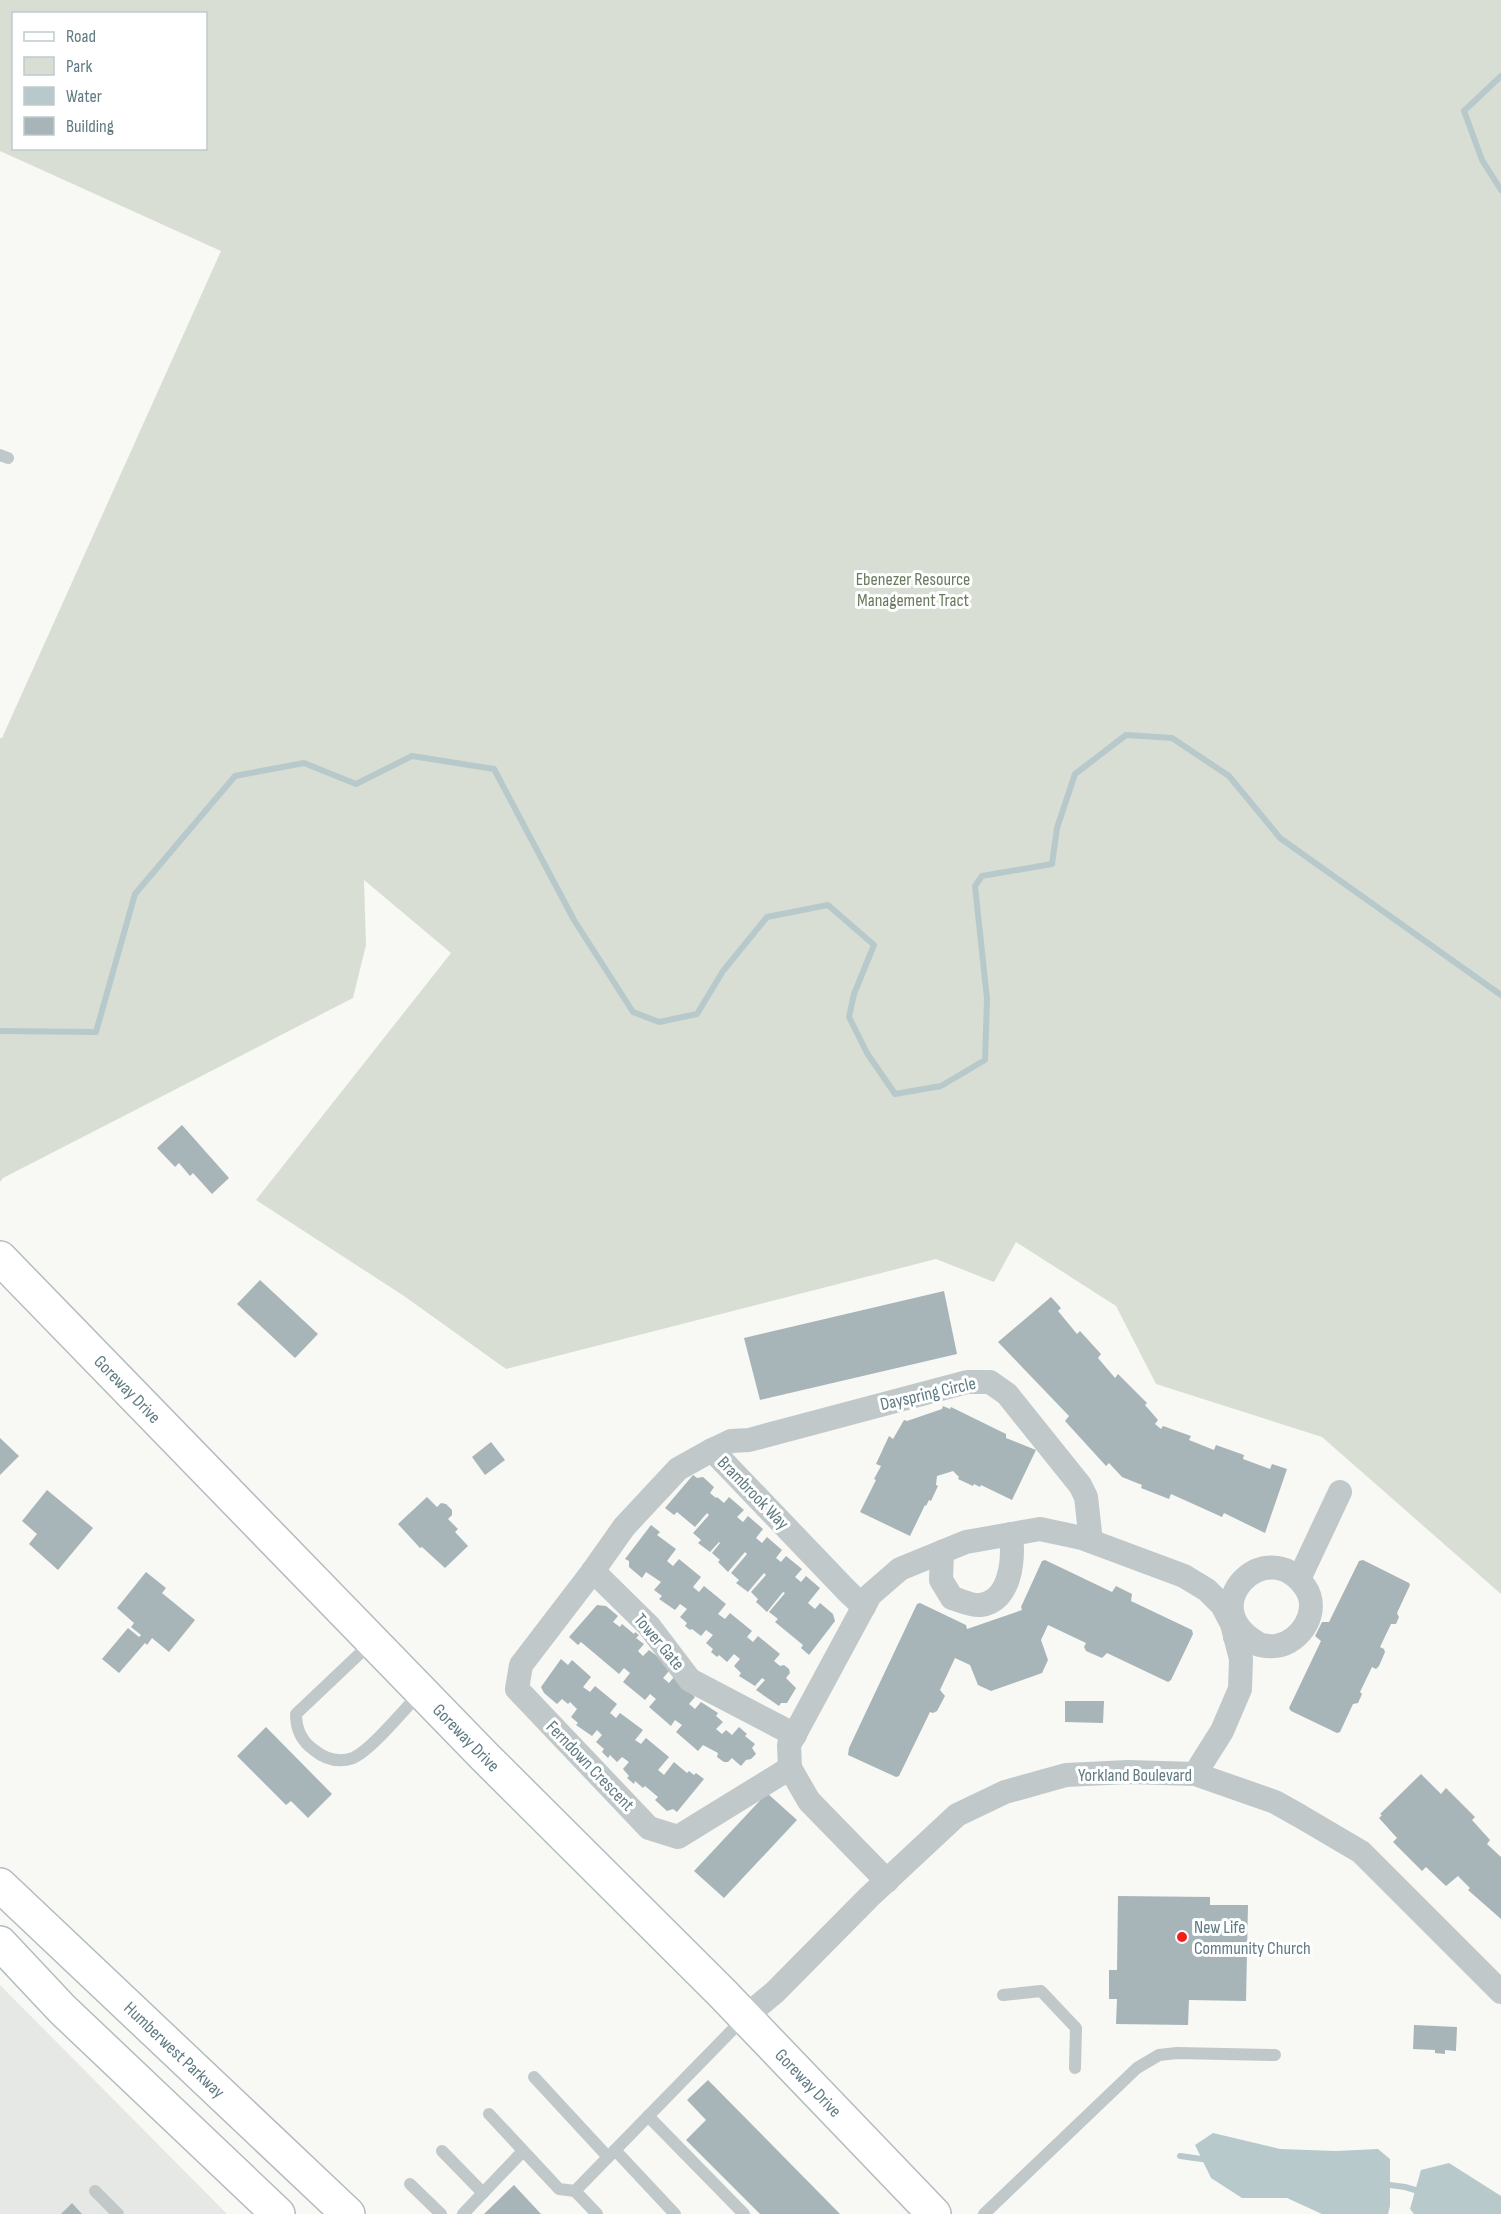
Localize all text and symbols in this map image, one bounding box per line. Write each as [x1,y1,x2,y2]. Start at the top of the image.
legend [12,12,207,150]
text: Road [66,26,96,47]
text: Park [66,56,92,77]
text: Water [66,86,102,107]
text: Building [66,116,114,137]
park label: Ebenezer Resource Management Tract [856,569,970,611]
street label: Goreway Drive [90,1351,165,1428]
street label: Dayspring Circle [878,1373,978,1415]
street label: Brambrook Way [713,1452,793,1534]
street label: Tower Gate [629,1610,689,1674]
street label: Goreway Drive [429,1699,504,1776]
street label: Ferndown Crescent [542,1717,639,1816]
street label: Yorkland Boulevard [1078,1765,1192,1786]
place label: New Life Community Church [1194,1917,1311,1959]
marker: New Life Community Church [1175,1930,1189,1944]
street label: Humberwest Parkway [120,1997,229,2102]
street label: Goreway Drive [771,2044,846,2121]

